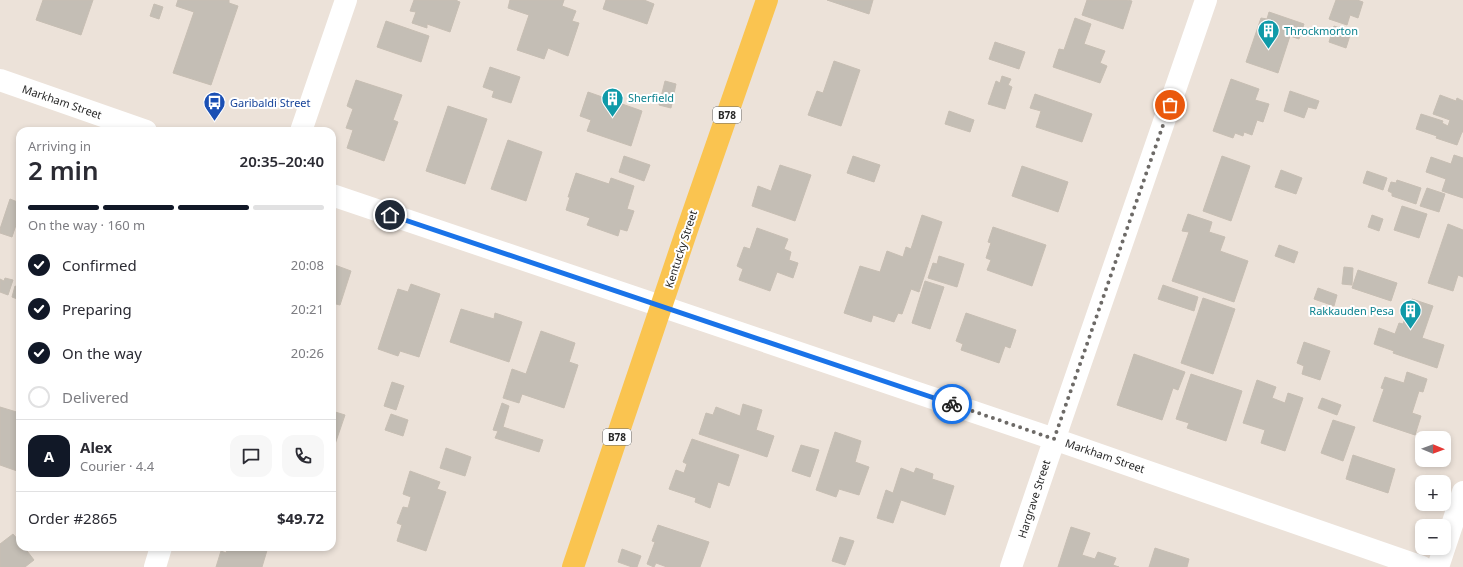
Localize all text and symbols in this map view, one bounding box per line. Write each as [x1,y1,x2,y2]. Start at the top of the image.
building icon: Throckmorton [1255,18,1281,51]
place label: Throckmorton [1284,23,1358,38]
street label: Markham Street [20,81,104,122]
building icon: Sherfield [600,85,626,118]
pin [1153,88,1187,122]
bus stop icon: Garibaldi Street [202,90,228,123]
place label: Sherfield [628,90,674,105]
icon: bag [1159,94,1181,116]
place label: Garibaldi Street [230,95,311,110]
road number: B78 [713,107,741,123]
text: Arriving in [28,137,91,155]
text: 20:35–20:40 [240,151,324,171]
text: 2 min [28,152,99,188]
pin [373,198,407,232]
icon: home [379,204,401,226]
street label: Kentucky Street [661,208,700,290]
text: On the way · 160 m [28,216,145,234]
icon: check [28,254,50,276]
text: Confirmed [62,255,137,275]
text: 20:08 [291,256,324,274]
icon: check [28,298,50,320]
building icon: Rakkauden Pesa [1397,298,1423,331]
text: Preparing [62,299,132,319]
text: 20:21 [291,300,324,318]
place label: Rakkauden Pesa [1309,303,1394,318]
icon: check [28,342,50,364]
text: On the way [62,343,142,363]
text: 20:26 [291,344,324,362]
courier [932,384,972,424]
text: Delivered [62,387,129,407]
icon: bike [941,393,963,415]
road number: B78 [603,429,631,445]
north arrow [1415,431,1451,467]
map controls [1415,431,1451,555]
button: chat [230,435,272,477]
button: phone [282,435,324,477]
street label: Markham Street [1063,435,1147,476]
text: Alex [80,437,112,457]
text: A [44,446,54,466]
text: Courier · 4.4 [80,457,154,475]
street label: Hargrave Street [1014,458,1053,540]
button: + [1415,475,1451,511]
text: Order #2865 [28,508,117,528]
text: $49.72 [277,508,324,528]
button: − [1415,519,1451,555]

